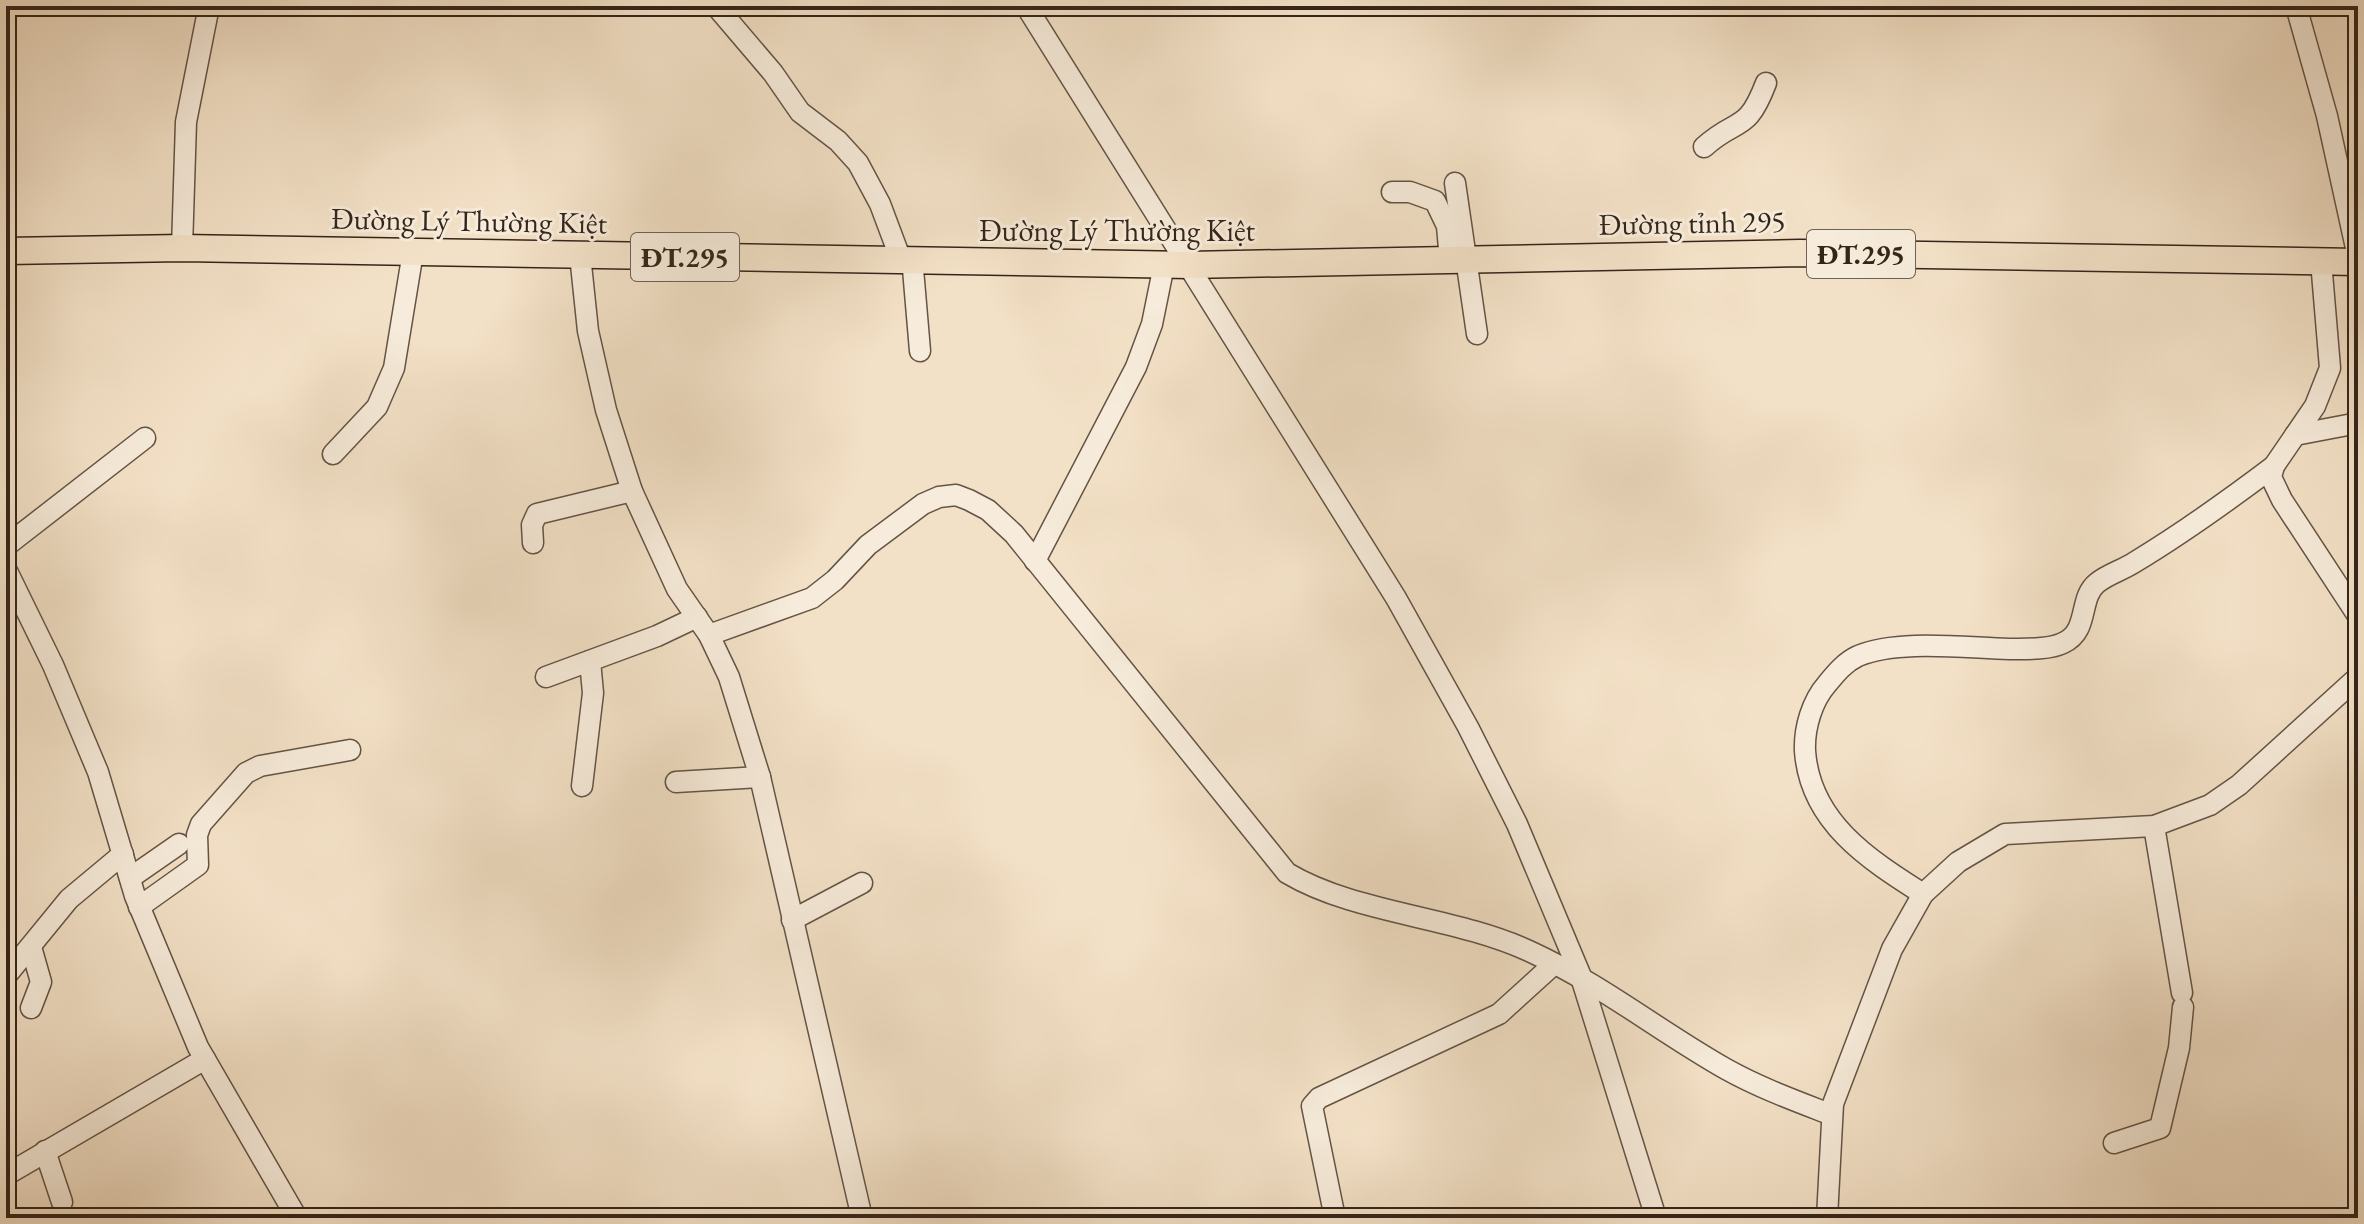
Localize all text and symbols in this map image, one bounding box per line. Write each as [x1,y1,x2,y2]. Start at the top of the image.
street label: Đường Lý Thường Kiệt [331,199,608,242]
street label: Đường tỉnh 295 [1598,201,1786,244]
street label: Đường Lý Thường Kiệt [979,211,1256,250]
road number: ĐT.295 [1807,230,1915,278]
road number: ĐT.295 [631,233,739,281]

